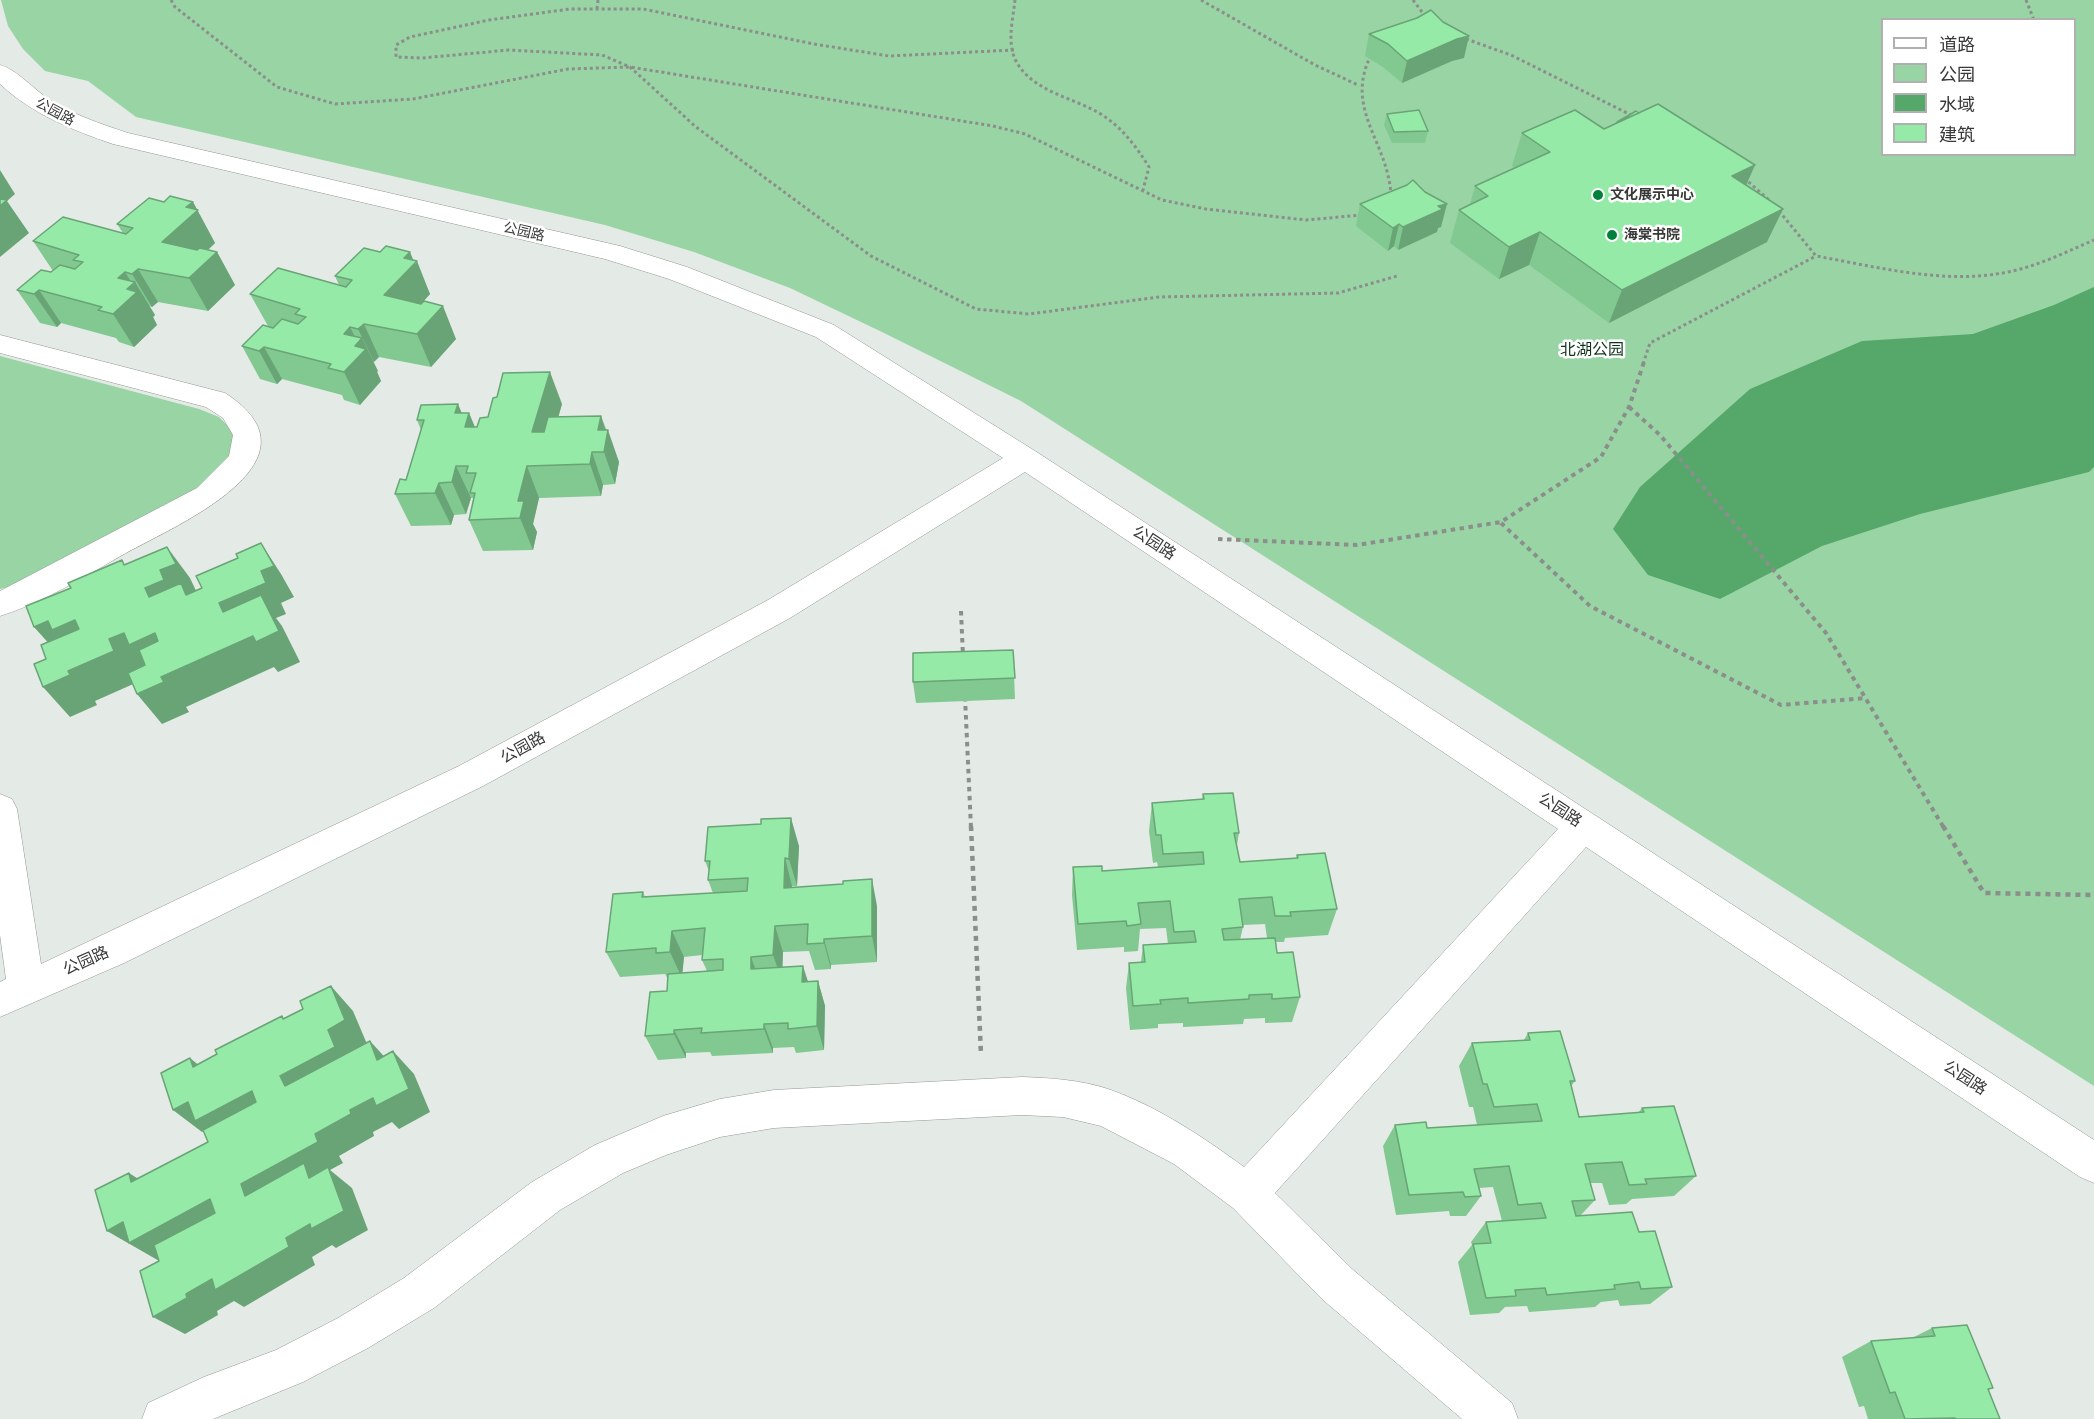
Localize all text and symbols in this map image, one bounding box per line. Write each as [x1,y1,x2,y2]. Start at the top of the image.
legend [1881,18,2076,156]
text: 道路 [1939,33,1975,56]
text: 公园 [1939,63,1975,86]
text: 水域 [1939,93,1975,116]
street label: 公园路 [33,95,77,129]
text: 建筑 [1939,123,1975,146]
place label: 文化展示中心 [1610,187,1694,203]
marker: 文化展示中心 [1591,188,1605,202]
street label: 公园路 [502,219,546,245]
place label: 海棠书院 [1624,227,1680,243]
marker: 海棠书院 [1605,228,1619,242]
park label: 北湖公园 [1560,340,1624,360]
street label: 公园路 [1129,522,1179,564]
street label: 公园路 [497,728,549,768]
street label: 公园路 [1535,789,1585,831]
street label: 公园路 [60,942,112,980]
street label: 公园路 [1940,1057,1990,1099]

